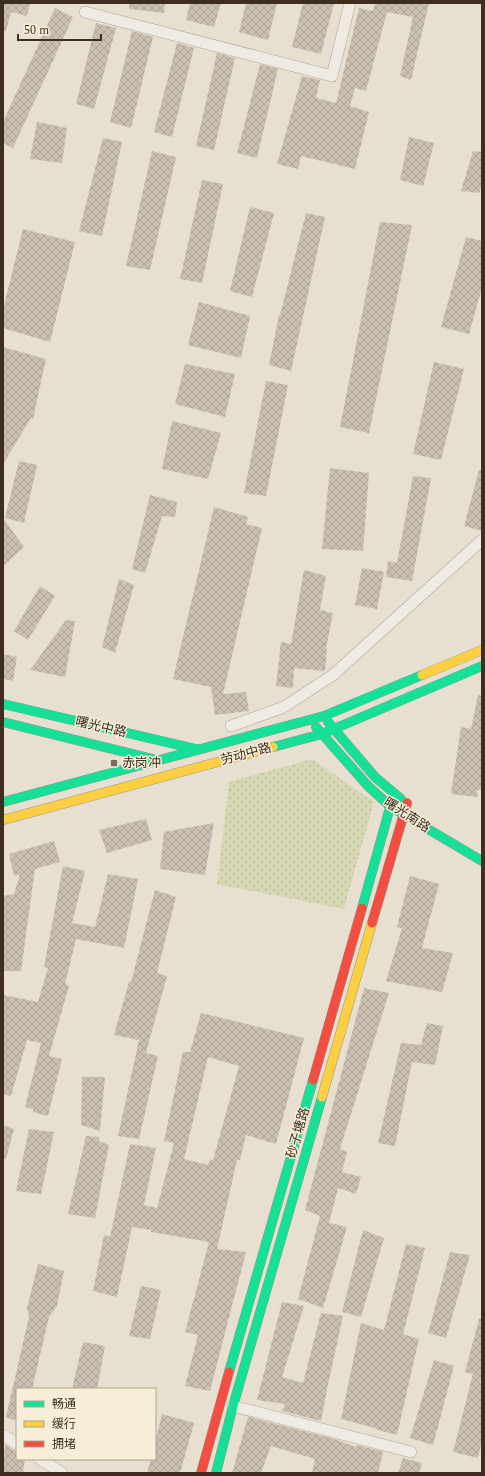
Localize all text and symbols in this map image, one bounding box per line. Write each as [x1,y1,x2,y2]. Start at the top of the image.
scale bar [18,16,101,42]
text: 50 m [24,21,49,40]
street label: 曙光中路 [73,711,129,743]
street label: 劳动中路 [218,738,274,770]
place label: 赤岗冲 [122,753,161,773]
marker: 赤岗冲 [109,758,119,768]
street label: 曙光南路 [380,792,434,838]
street label: 砂子塘路 [281,1105,315,1161]
legend [16,1388,156,1460]
text: 畅通 [52,1395,76,1414]
text: 缓行 [52,1415,76,1434]
text: 拥堵 [52,1435,76,1454]

